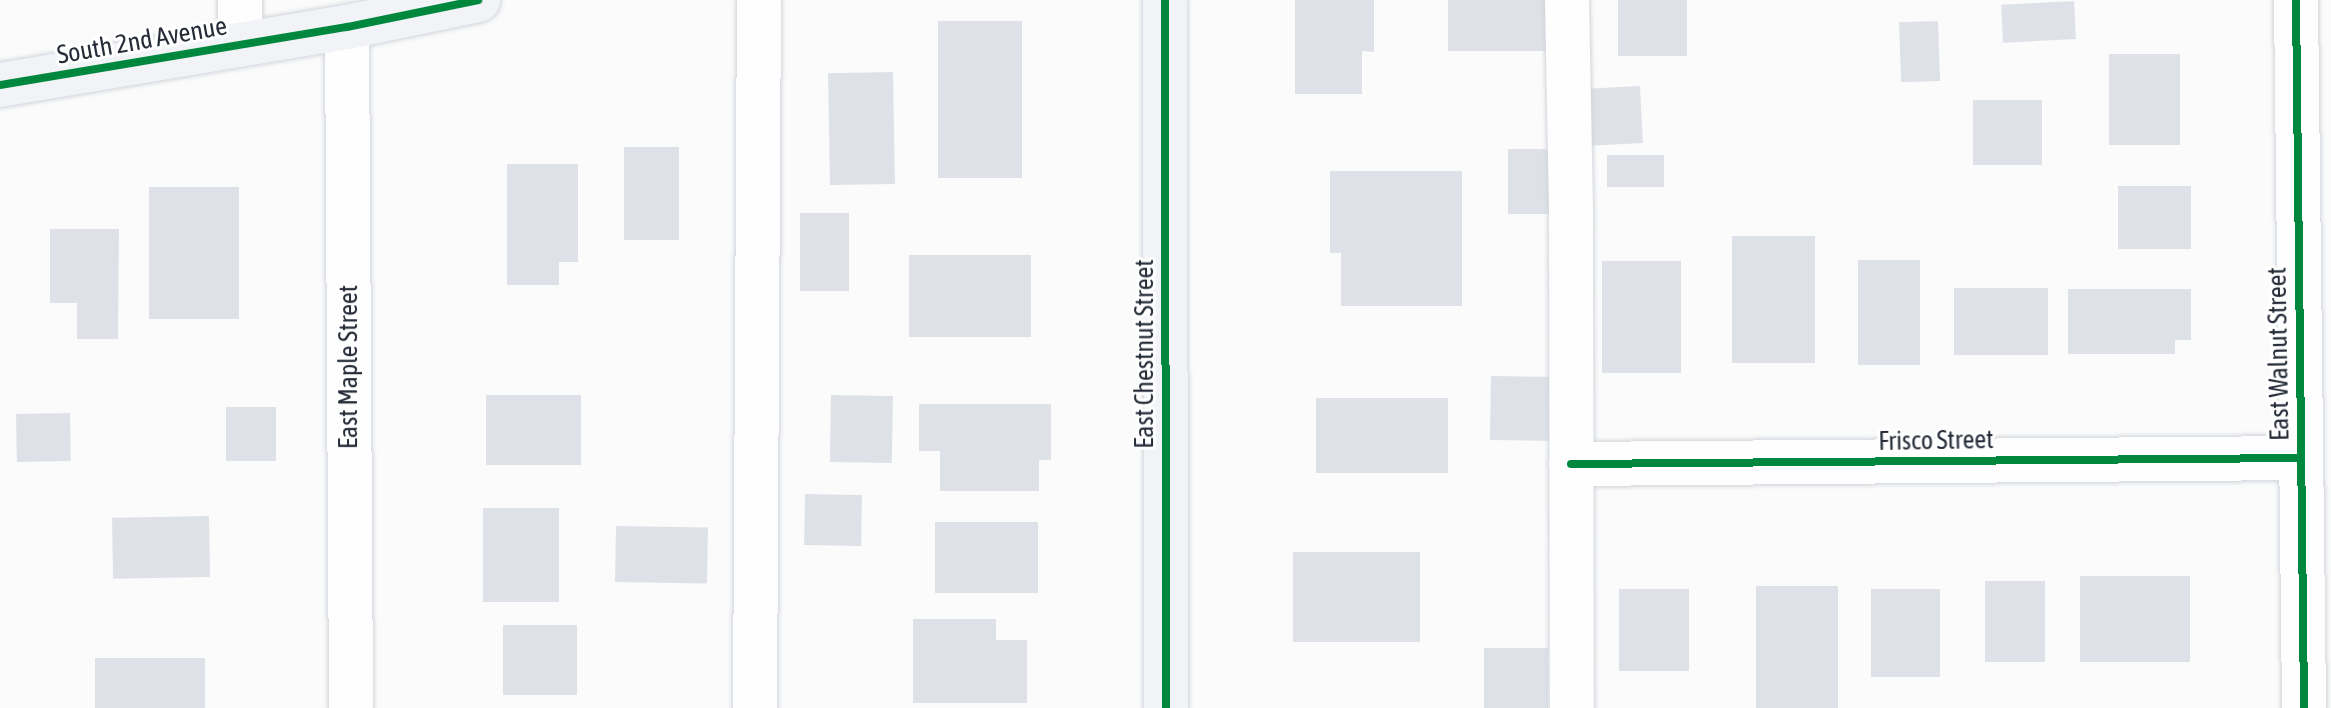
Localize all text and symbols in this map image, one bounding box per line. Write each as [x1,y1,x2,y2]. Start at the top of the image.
street label: South 2nd Avenue [55,11,229,71]
street label: East Chestnut Street [1129,259,1161,449]
street label: East Walnut Street [2262,267,2296,441]
street label: East Maple Street [333,285,365,449]
street label: Frisco Street [1878,424,1994,458]

